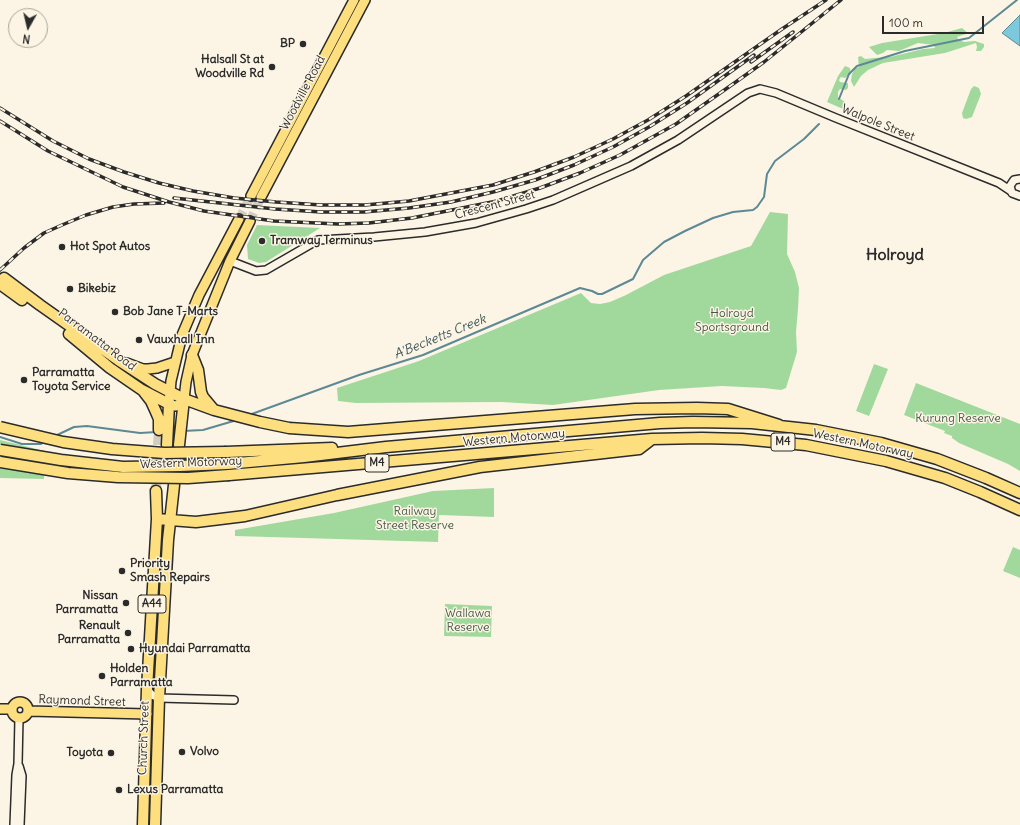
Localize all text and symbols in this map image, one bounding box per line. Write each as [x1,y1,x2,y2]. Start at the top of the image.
north arrow [8,8,48,48]
scale bar [884,8,986,34]
text: 100 m [889,15,923,30]
text: N [22,31,31,46]
place label: BP [280,37,295,51]
marker: BP [298,39,308,49]
place label: Halsall St at Woodville Rd [195,53,264,81]
street label: Woodville Road [277,53,329,133]
marker: Halsall St at Woodville Rd [267,62,277,72]
street label: Walpole Street [839,102,917,144]
street label: Crescent Street [453,187,537,223]
place label: Tramway Terminus [270,234,373,248]
marker: Tramway Terminus [257,236,267,246]
place label: Hot Spot Autos [70,240,150,254]
marker: Hot Spot Autos [57,242,67,252]
district label: Holroyd [866,245,924,265]
place label: Bikebiz [78,282,116,296]
marker: Bikebiz [65,284,75,294]
place label: Bob Jane T-Marts [123,305,218,319]
street label: Parramatta Road [55,306,139,374]
marker: Bob Jane T-Marts [110,307,120,317]
park label: Holroyd Sportsground [695,307,769,335]
water label: A'Becketts Creek [392,311,488,363]
place label: Vauxhall Inn [147,333,215,347]
marker: Vauxhall Inn [134,335,144,345]
place label: Parramatta Toyota Service [32,366,110,394]
marker: Parramatta Toyota Service [19,375,29,385]
park label: Kurung Reserve [915,412,1001,426]
street label: Western Motorway [462,426,566,450]
street label: Western Motorway [811,426,915,462]
road number: M4 [771,433,795,451]
street label: Western Motorway [140,454,242,472]
road number: M4 [365,454,389,472]
park label: Railway Street Reserve [376,505,454,533]
place label: Priority Smash Repairs [130,557,210,585]
marker: Priority Smash Repairs [117,566,127,576]
place label: Nissan Parramatta [55,589,118,617]
road number: A44 [138,595,166,613]
marker: Nissan Parramatta [121,598,131,608]
park label: Wallawa Reserve [445,607,491,635]
place label: Renault Parramatta [57,619,120,647]
marker: Renault Parramatta [123,628,133,638]
place label: Hyundai Parramatta [139,642,250,656]
marker: Hyundai Parramatta [126,644,136,654]
place label: Holden Parramatta [110,662,173,690]
marker: Holden Parramatta [97,671,107,681]
street label: Raymond Street [38,692,126,710]
street label: Church Street [136,701,152,775]
place label: Volvo [190,745,219,759]
place label: Toyota [66,746,103,760]
marker: Volvo [177,747,187,757]
marker: Toyota [106,748,116,758]
place label: Lexus Parramatta [127,783,223,797]
marker: Lexus Parramatta [114,785,124,795]

